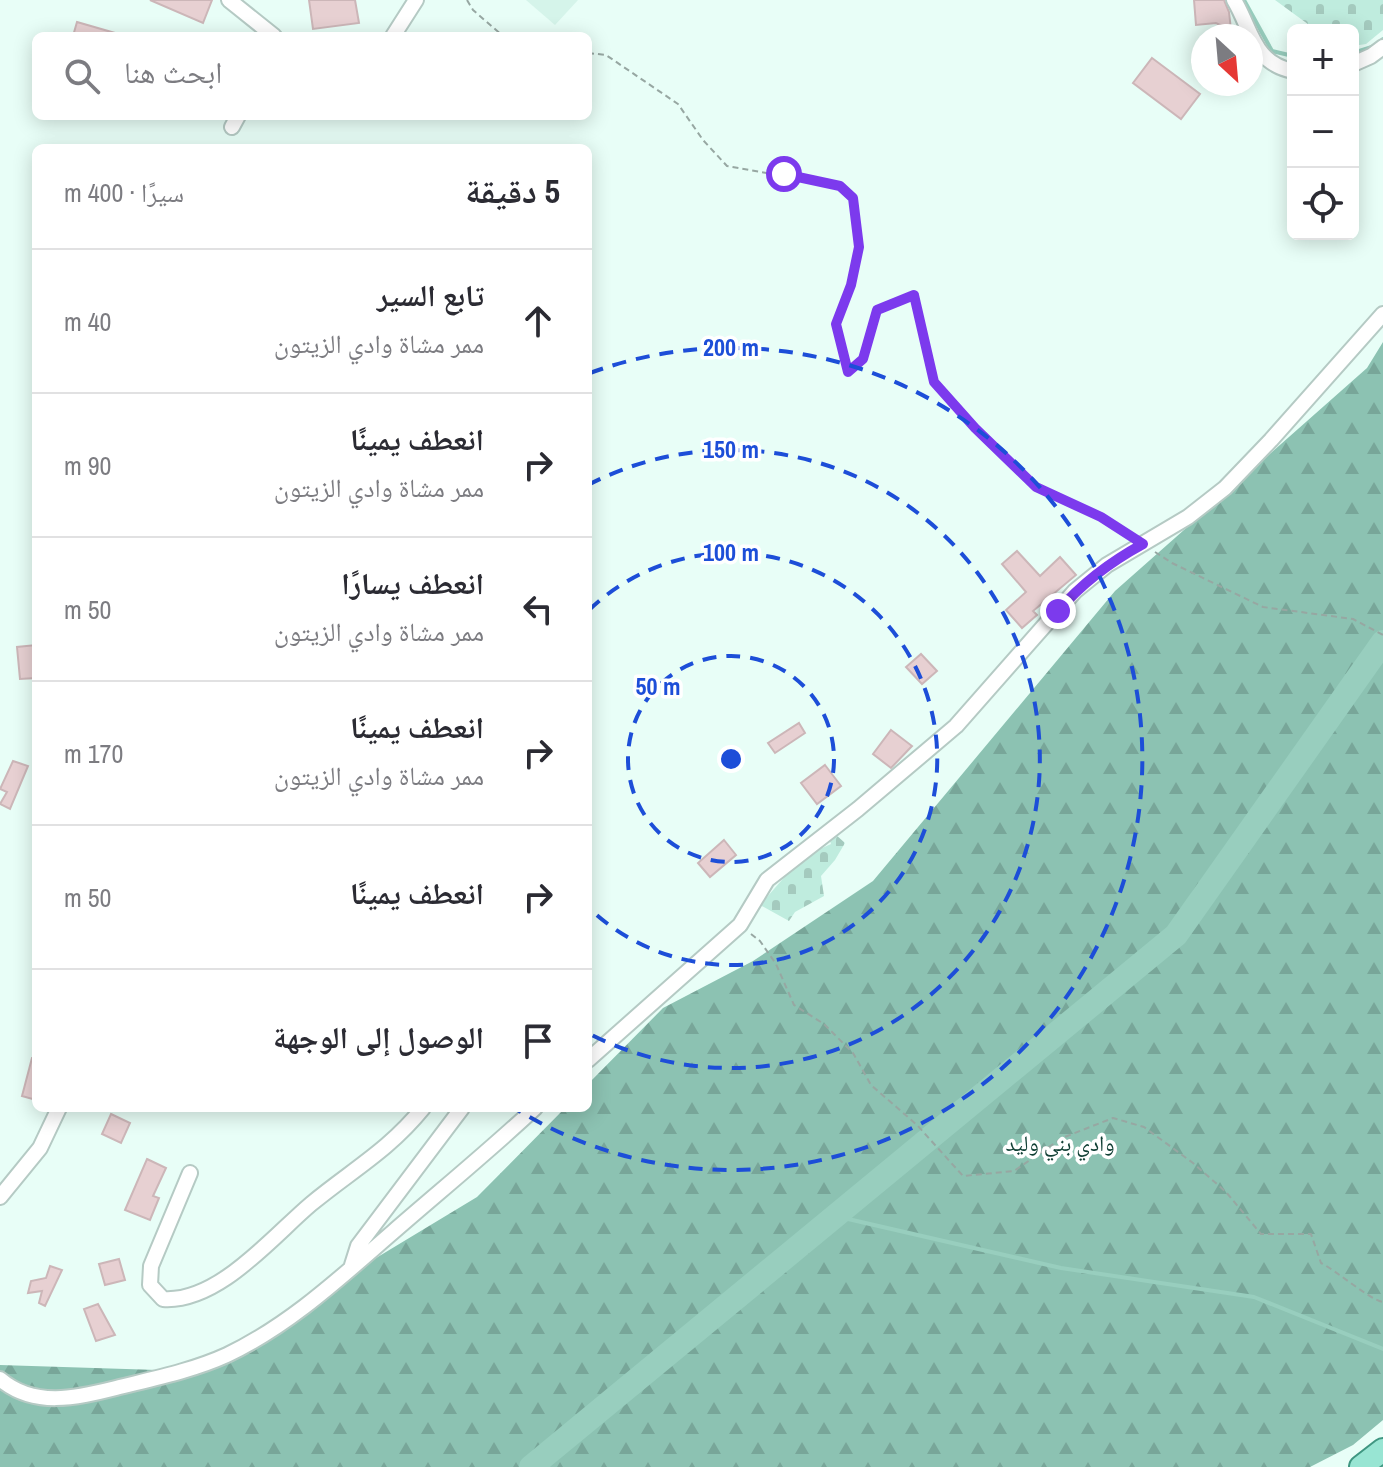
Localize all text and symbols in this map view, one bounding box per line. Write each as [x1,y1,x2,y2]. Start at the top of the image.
north arrow [1191,24,1263,96]
map controls [1287,24,1359,240]
button: + [1287,24,1359,96]
search box [32,32,592,120]
text: ابحث هنا [124,52,222,92]
icon: search [60,54,104,98]
button: − [1287,96,1359,168]
route start [766,156,802,192]
text: 5 دقيقة [465,168,560,214]
button: locate [1287,168,1359,240]
text: سيرًا · 400 m [64,175,184,210]
text: تابع السير [377,275,484,315]
icon: ahead [516,299,560,343]
text: 40 m [64,304,111,339]
text: ممر مشاة وادي الزيتون [274,326,484,361]
text: 200 m [703,331,759,363]
text: انعطف يمينًا [350,419,484,459]
text: 150 m [703,433,759,465]
icon: right [516,443,560,487]
text: 90 m [64,448,111,483]
text: ممر مشاة وادي الزيتون [274,470,484,505]
text: 100 m [703,536,759,568]
text: انعطف يسارًا [341,563,484,603]
icon: left [516,587,560,631]
text: 50 m [64,592,111,627]
route end [1040,593,1076,629]
text: ممر مشاة وادي الزيتون [274,614,484,649]
text: 50 m [636,670,680,702]
text: انعطف يمينًا [350,707,484,747]
icon: right [516,731,560,775]
text: 170 m [64,736,123,771]
centre of rings [717,745,745,773]
text: ممر مشاة وادي الزيتون [274,758,484,793]
text: انعطف يمينًا [350,873,484,913]
icon: right [516,875,560,919]
text: 50 m [64,880,111,915]
text: الوصول إلى الوجهة [273,1017,484,1057]
icon: arrive [516,1019,560,1063]
park label: وادي بني وليد [1005,1128,1115,1161]

